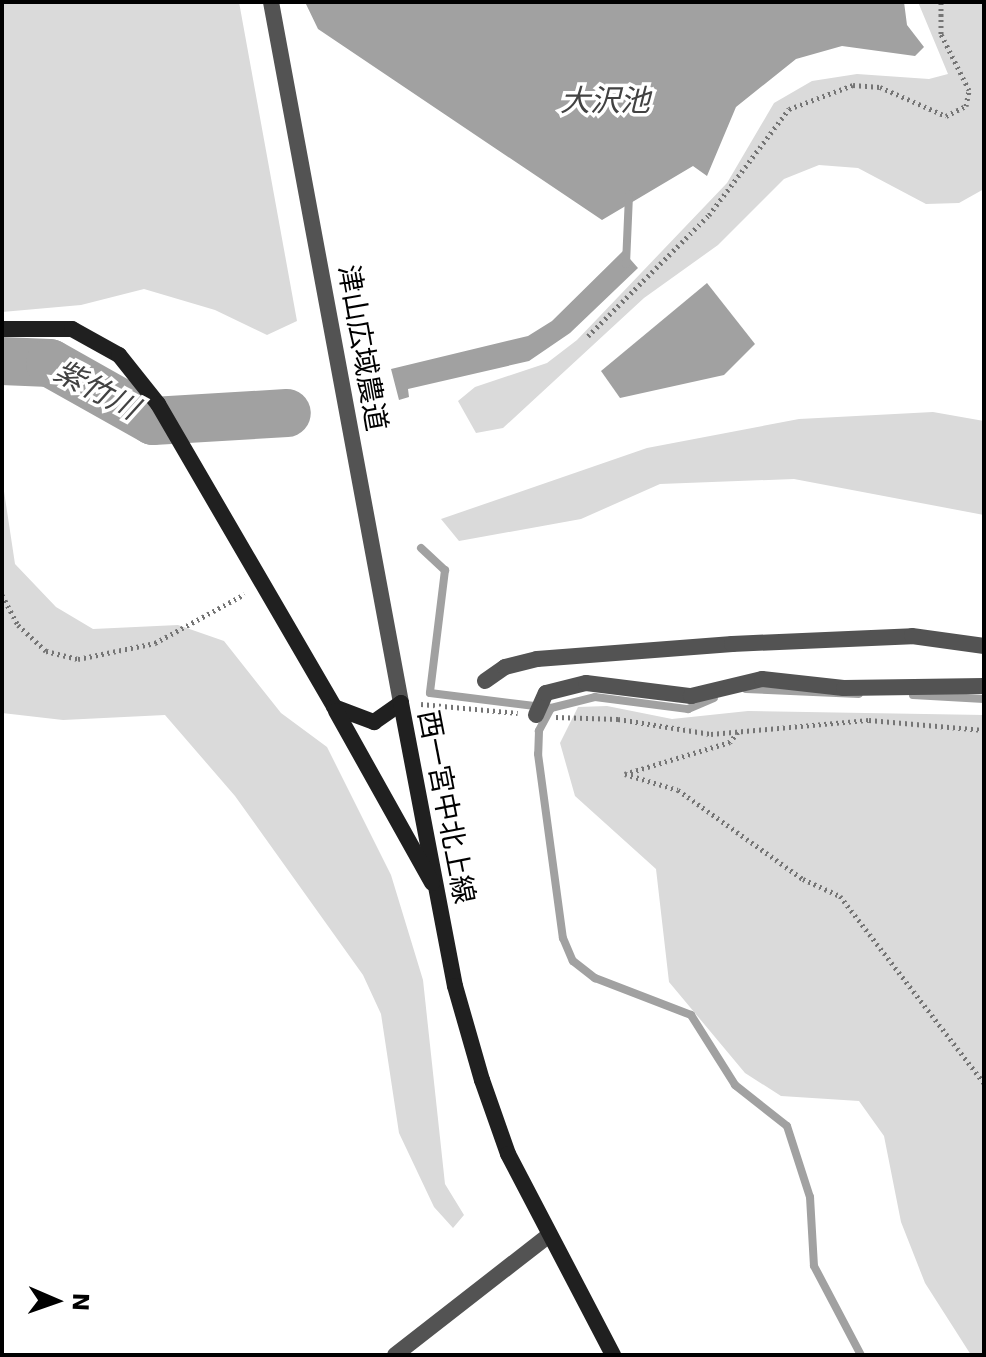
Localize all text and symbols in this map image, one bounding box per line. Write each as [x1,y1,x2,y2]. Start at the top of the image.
water label: 大沢池 [560,83,650,119]
street label: 津山広域農道 [331,262,393,434]
water label: 紫竹川 [48,353,144,427]
street label: 西一宮中北上線 [411,708,481,906]
north arrow [16,1261,96,1341]
text: N [68,1292,93,1311]

